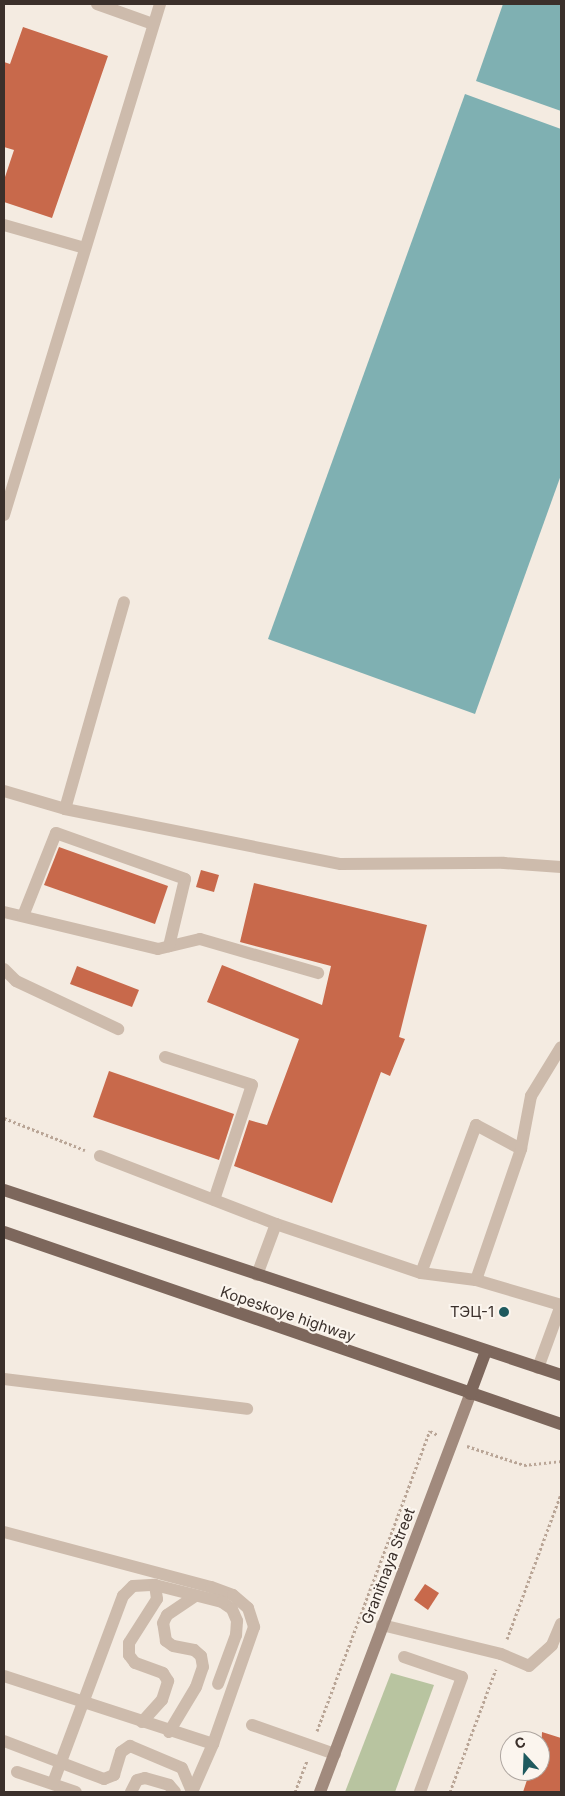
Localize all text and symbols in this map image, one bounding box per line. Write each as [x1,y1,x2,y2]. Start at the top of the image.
street label: Kopeskoye highway [218,1282,358,1346]
place label: ТЭЦ-1 [450,1303,494,1321]
marker: ТЭЦ-1 [498,1306,510,1318]
street label: Granitnaya Street [358,1505,418,1627]
north arrow [500,1731,550,1781]
text: С [512,1733,528,1752]

